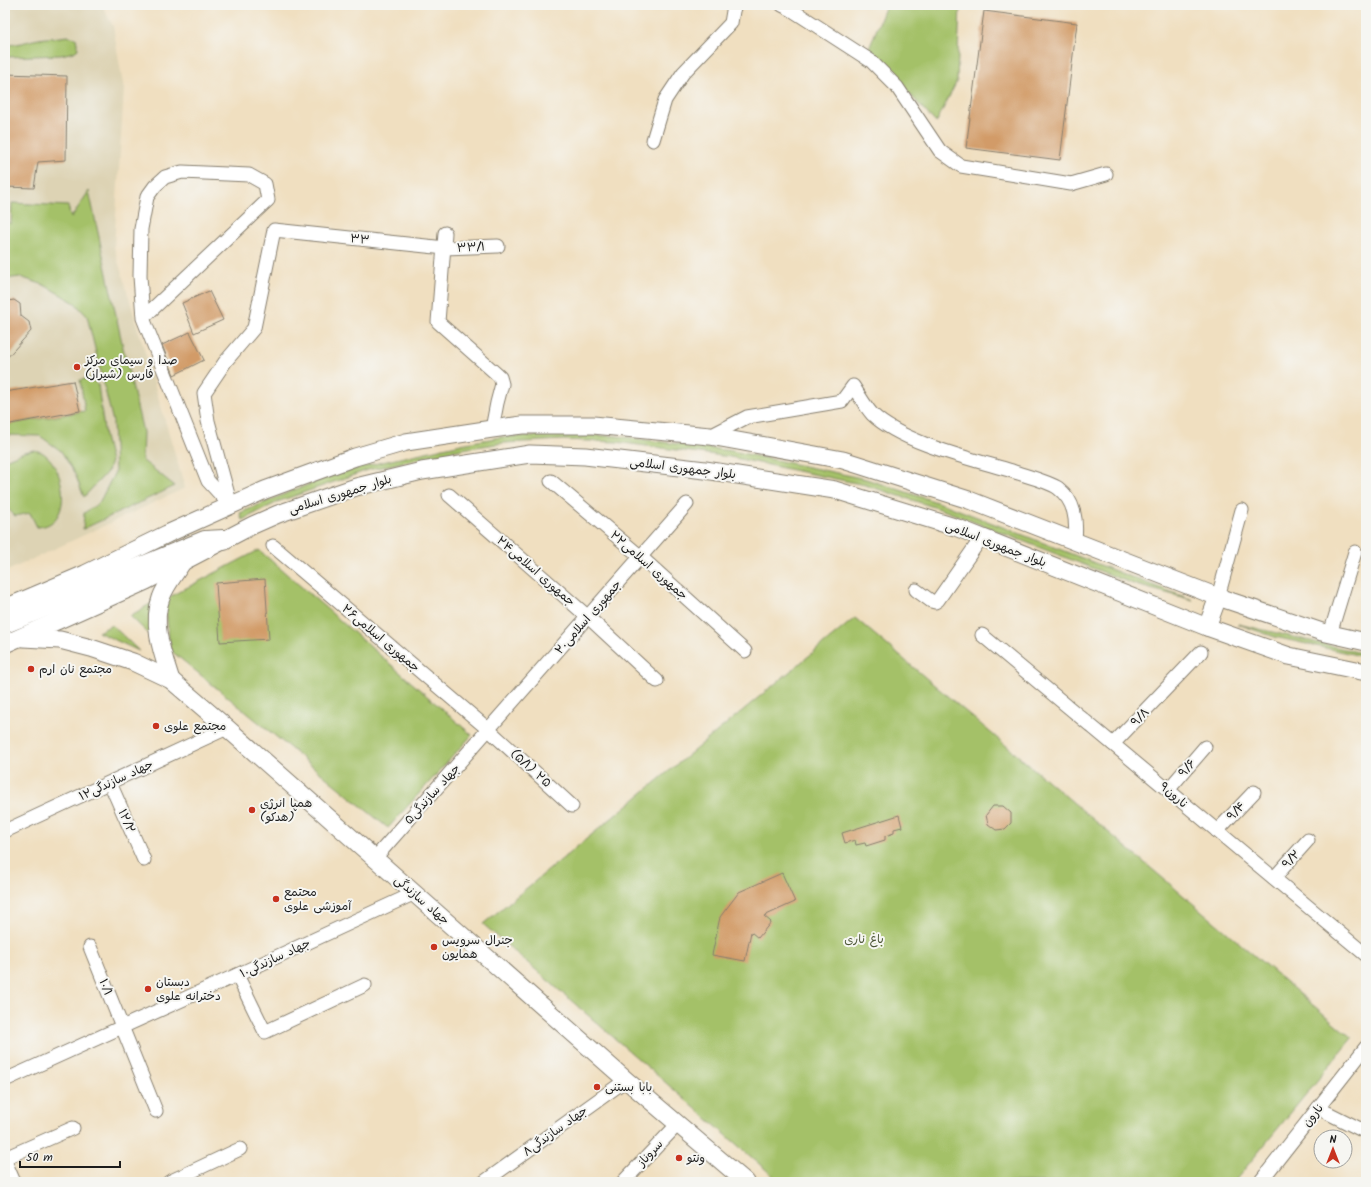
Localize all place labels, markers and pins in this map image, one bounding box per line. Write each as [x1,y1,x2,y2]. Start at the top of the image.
place label: صدا و سیمای مرکز فارس (شیراز) [84,351,177,384]
marker: صدا و سیمای مرکز فارس (شیراز) [72,362,82,372]
place label: مجتمع نان ارم [39,660,112,679]
marker: مجتمع نان ارم [26,664,36,674]
place label: مجتمع علوی [164,717,226,736]
marker: مجتمع علوی [151,721,161,731]
place label: همپا انرژی (هدکو) [260,794,312,827]
marker: همپا انرژی (هدکو) [247,805,257,815]
place label: محتمع آموزشی علوی [284,883,352,916]
marker: محتمع آموزشی علوی [271,894,281,904]
place label: جنرال سرویس همایون [442,931,513,964]
marker: جنرال سرویس همایون [429,942,439,952]
place label: دبستان دخترانه علوی [156,973,221,1006]
marker: دبستان دخترانه علوی [143,984,153,994]
place label: بابا بستنی [605,1078,652,1097]
marker: بابا بستنی [592,1082,602,1092]
place label: ونتو [686,1149,705,1168]
marker: ونتو [674,1153,684,1163]

